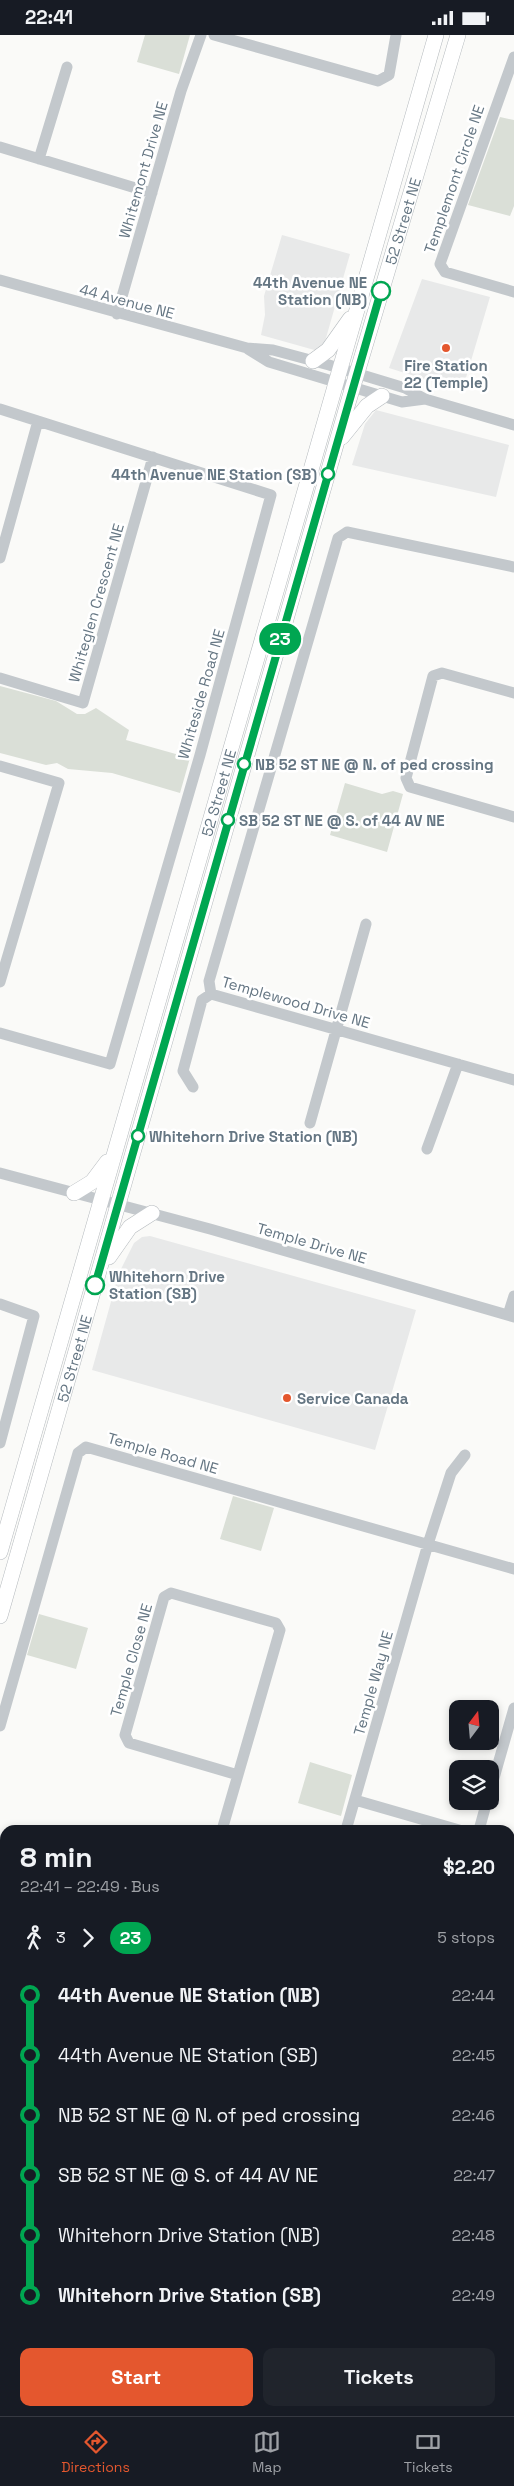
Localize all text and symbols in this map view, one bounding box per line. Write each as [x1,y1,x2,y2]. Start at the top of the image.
text: 22:41 [25,5,73,30]
street label: Whitemont Drive NE [114,99,172,241]
street label: Templemont Circle NE [420,102,488,256]
street label: 52 Street NE [380,175,424,267]
place label: 44th Avenue NE Station (NB) [253,273,367,309]
street label: 44 Avenue NE [77,279,177,323]
marker: 44th Avenue NE Station (NB) [371,281,391,301]
marker: Fire Station 22 (Temple) [440,342,452,354]
place label: Fire Station 22 (Temple) [404,356,488,392]
place label: 44th Avenue NE Station (SB) [111,465,317,484]
marker: 44th Avenue NE Station (SB) [321,467,335,481]
street label: Whiteglen Crescent NE [64,521,128,685]
line badge: 23 [258,623,302,655]
street label: Whiteside Road NE [173,627,229,761]
text: 23 [269,627,291,650]
street label: 52 Street NE [197,747,240,839]
place label: NB 52 ST NE @ N. of ped crossing [255,755,494,774]
marker: NB 52 ST NE @ N. of ped crossing [237,757,251,771]
place label: SB 52 ST NE @ S. of 44 AV NE [239,811,445,830]
marker: SB 52 ST NE @ S. of 44 AV NE [221,813,235,827]
street label: Templewood Drive NE [220,972,372,1032]
place label: Whitehorn Drive Station (NB) [149,1127,358,1146]
marker: Whitehorn Drive Station (NB) [131,1129,145,1143]
street label: Temple Drive NE [255,1218,369,1268]
place label: Whitehorn Drive Station (SB) [109,1267,225,1303]
marker: Whitehorn Drive Station (SB) [85,1275,105,1295]
street label: 52 Street NE [52,1313,95,1404]
place label: Service Canada [297,1389,409,1408]
marker: Service Canada [281,1392,293,1404]
street label: Temple Road NE [105,1428,221,1478]
street label: Temple Close NE [106,1601,156,1719]
street label: Temple Way NE [349,1629,397,1737]
north arrow [449,1700,499,1750]
map controls [449,1700,499,1810]
button: layers [449,1760,499,1810]
text: 8 min [20,1839,93,1875]
text: $2.20 [443,1855,495,1880]
text: 22:41 – 22:49 · Bus [20,1876,160,1897]
icon: walk [20,1924,48,1952]
icon: forward [74,1924,102,1952]
text: 23 [120,1926,141,1949]
text: 3 [56,1927,66,1948]
text: 5 stops [437,1927,495,1948]
text: 44th Avenue NE Station (NB) [58,1983,320,2008]
text: 22:44 [452,1985,495,2006]
text: 44th Avenue NE Station (SB) [58,2043,318,2068]
text: 22:45 [452,2045,495,2066]
text: NB 52 ST NE @ N. of ped crossing [58,2103,360,2128]
text: 22:46 [452,2105,495,2126]
text: SB 52 ST NE @ S. of 44 AV NE [58,2163,318,2188]
text: 22:47 [453,2165,495,2186]
text: Whitehorn Drive Station (NB) [58,2223,320,2248]
text: 22:48 [452,2225,495,2246]
text: Whitehorn Drive Station (SB) [58,2283,321,2308]
text: 22:49 [452,2285,495,2306]
button: Start [20,2348,253,2406]
button: Tickets [263,2348,495,2406]
tab: Directions [61,2428,130,2476]
tab: Map [252,2428,281,2476]
tab: Tickets [404,2428,453,2476]

